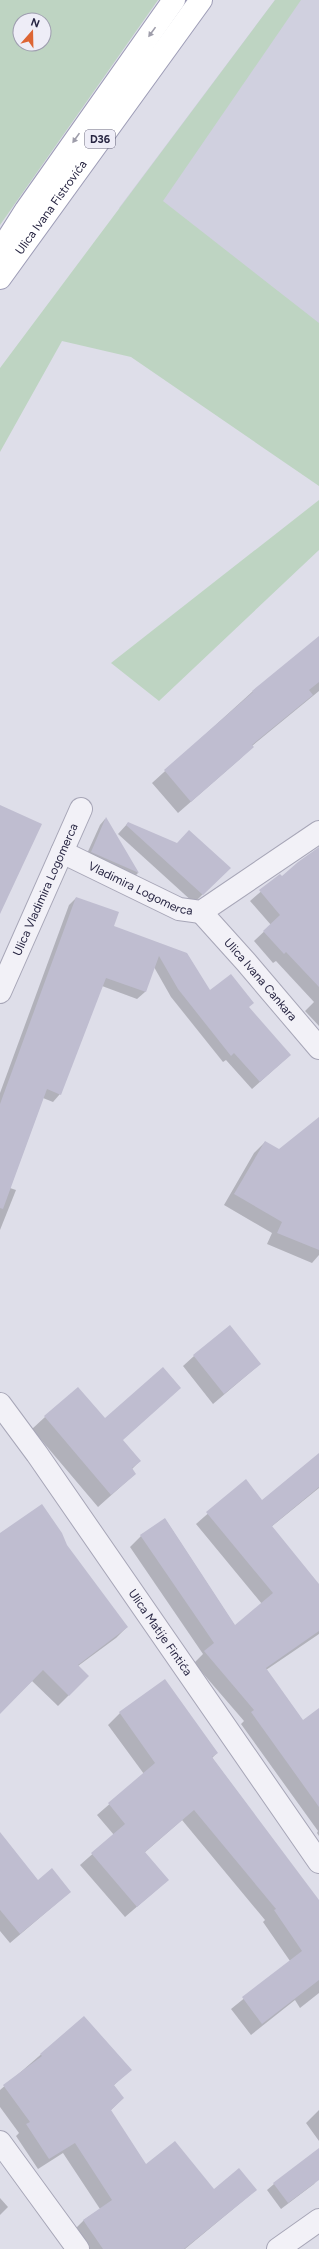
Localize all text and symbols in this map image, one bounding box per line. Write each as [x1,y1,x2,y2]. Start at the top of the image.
north arrow [12,12,52,52]
text: N [29,16,41,31]
one-way arrow [148,27,156,37]
road number: D36 [85,130,115,148]
one-way arrow [72,133,80,143]
street label: Ulica Ivana Fistrovića [12,158,90,257]
street label: Ulica Vladimira Logomerca [10,821,81,958]
street label: Vladimira Logomerca [86,859,194,918]
street label: Ulica Ivana Cankara [221,935,300,1024]
street label: Ulica Matije Fintića [126,1586,195,1678]

